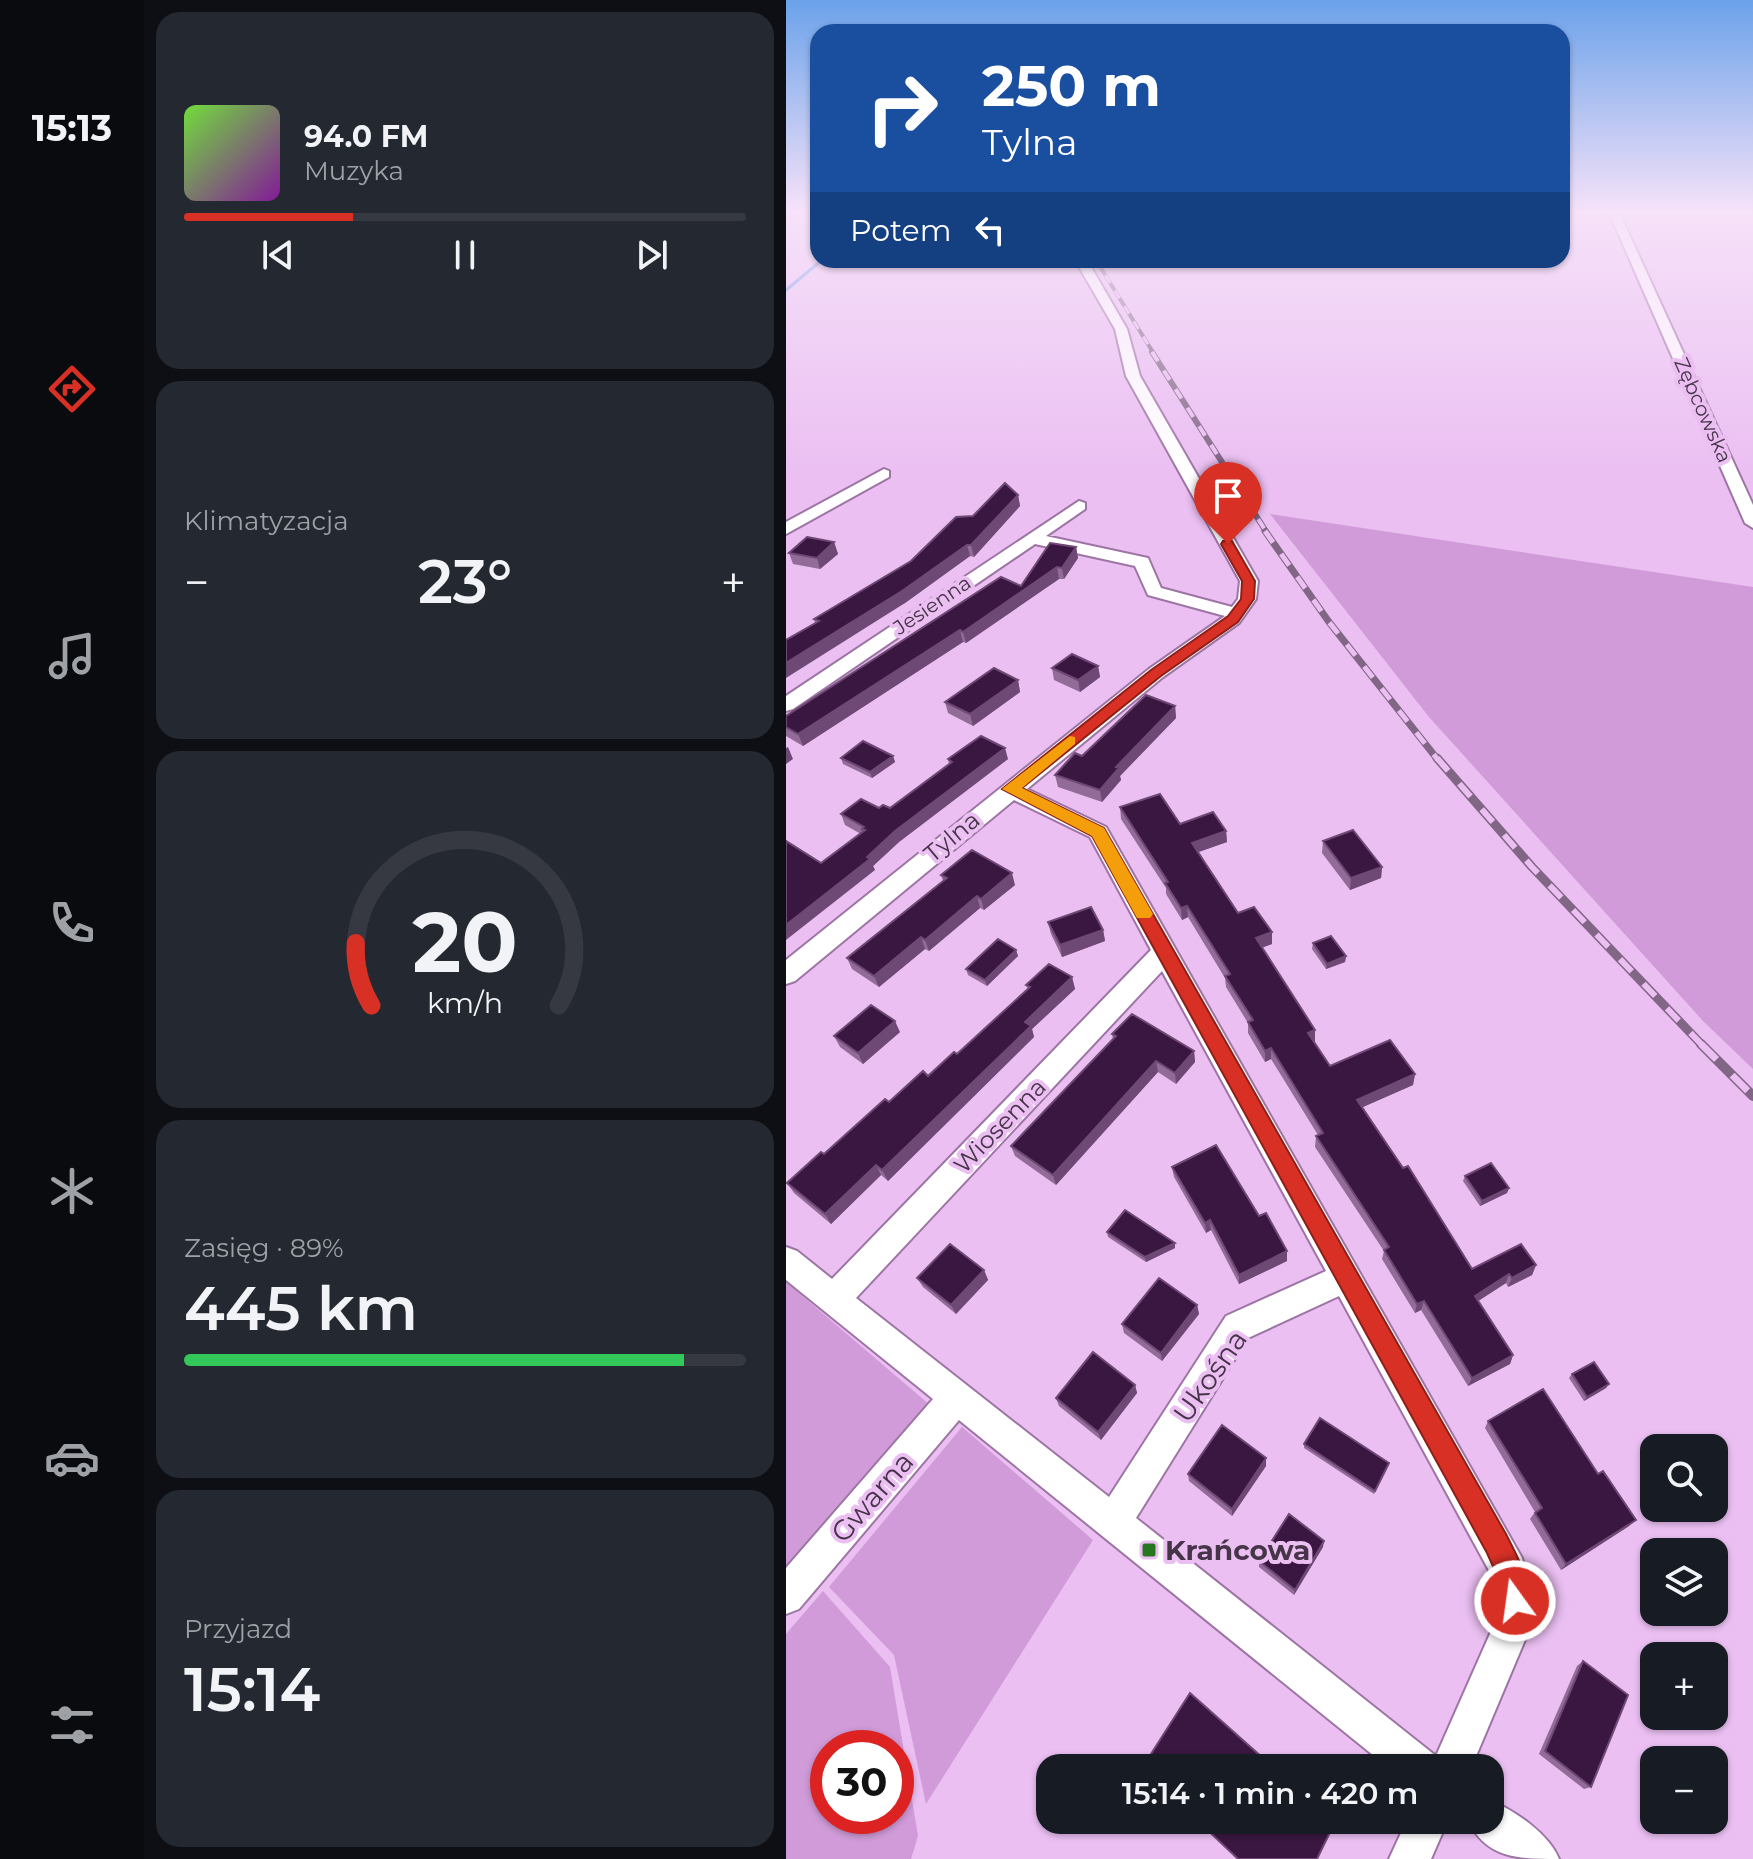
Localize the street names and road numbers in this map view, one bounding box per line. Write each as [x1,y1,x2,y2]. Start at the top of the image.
street label: Zębcowska [1669,354,1737,466]
street label: Jesienna [888,570,975,640]
street label: Tylna [918,805,985,868]
street label: Wiosenna [947,1072,1052,1179]
street label: Ukośna [1166,1323,1254,1429]
street label: Gwarna [824,1445,920,1549]

